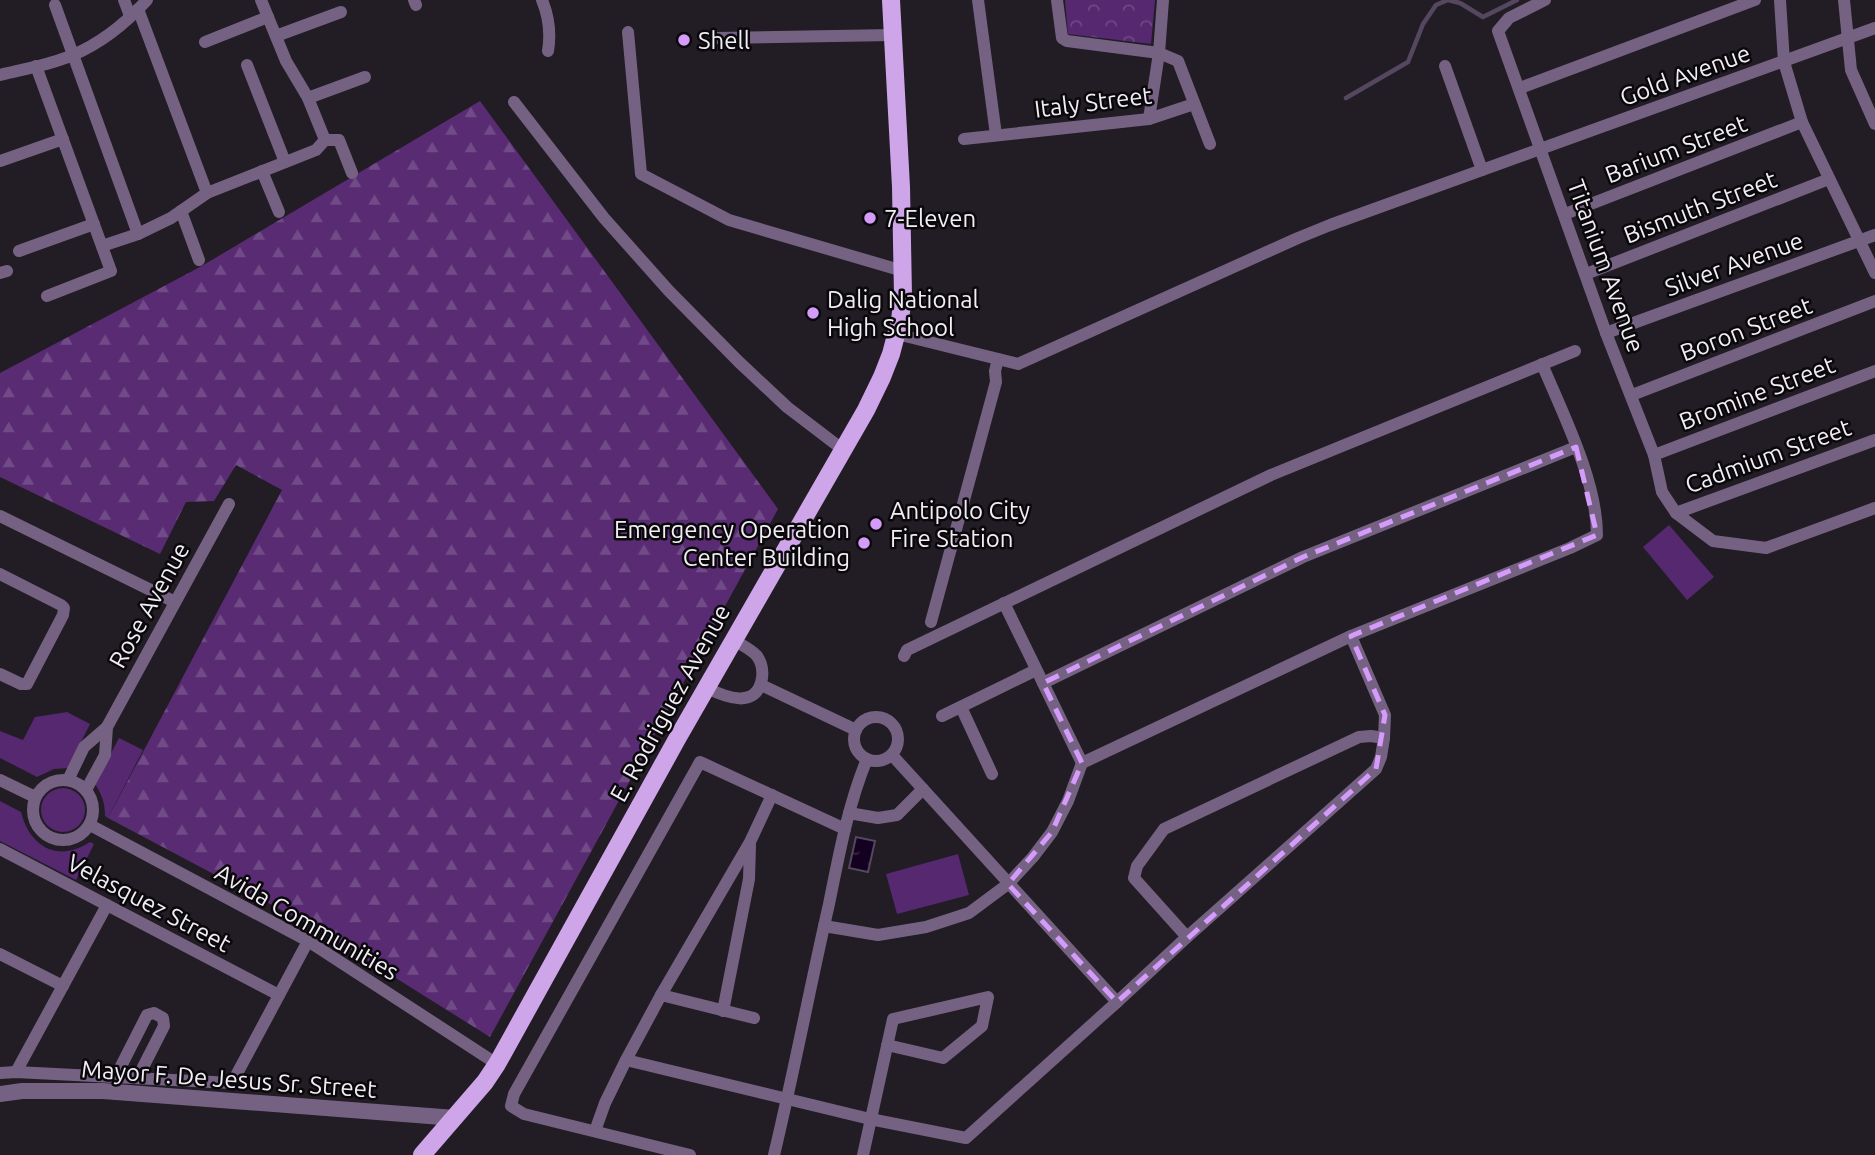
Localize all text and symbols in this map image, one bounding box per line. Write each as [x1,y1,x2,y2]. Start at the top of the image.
place label: Shell [698,27,750,54]
marker: Shell [676,32,692,48]
street label: Gold Avenue [1616,39,1754,111]
street label: Italy Street [1033,81,1154,123]
street label: Barium Street [1601,109,1751,188]
street label: Bismuth Street [1620,165,1781,249]
street label: Titanium Avenue [1562,176,1650,356]
place label: 7-Eleven [884,205,976,232]
marker: 7-Eleven [862,210,878,226]
street label: Silver Avenue [1661,227,1807,301]
place label: Dalig National High School [827,286,979,341]
street label: Boron Street [1676,291,1816,366]
marker: Dalig National High School [805,305,821,321]
street label: Bromine Street [1675,351,1839,435]
street label: Cadmium Street [1681,413,1855,499]
place label: Antipolo City Fire Station [890,497,1030,552]
place label: Emergency Operation Center Building [614,516,850,571]
marker: Antipolo City Fire Station [868,516,884,532]
marker: Emergency Operation Center Building [856,535,872,551]
street label: Rose Avenue [104,538,194,672]
street label: E. Rodriguez Avenue [605,600,735,806]
street label: Velasquez Street [63,849,236,958]
street label: Avida Communities [211,859,403,985]
street label: Mayor F. De Jesus Sr. Street [81,1055,378,1103]

